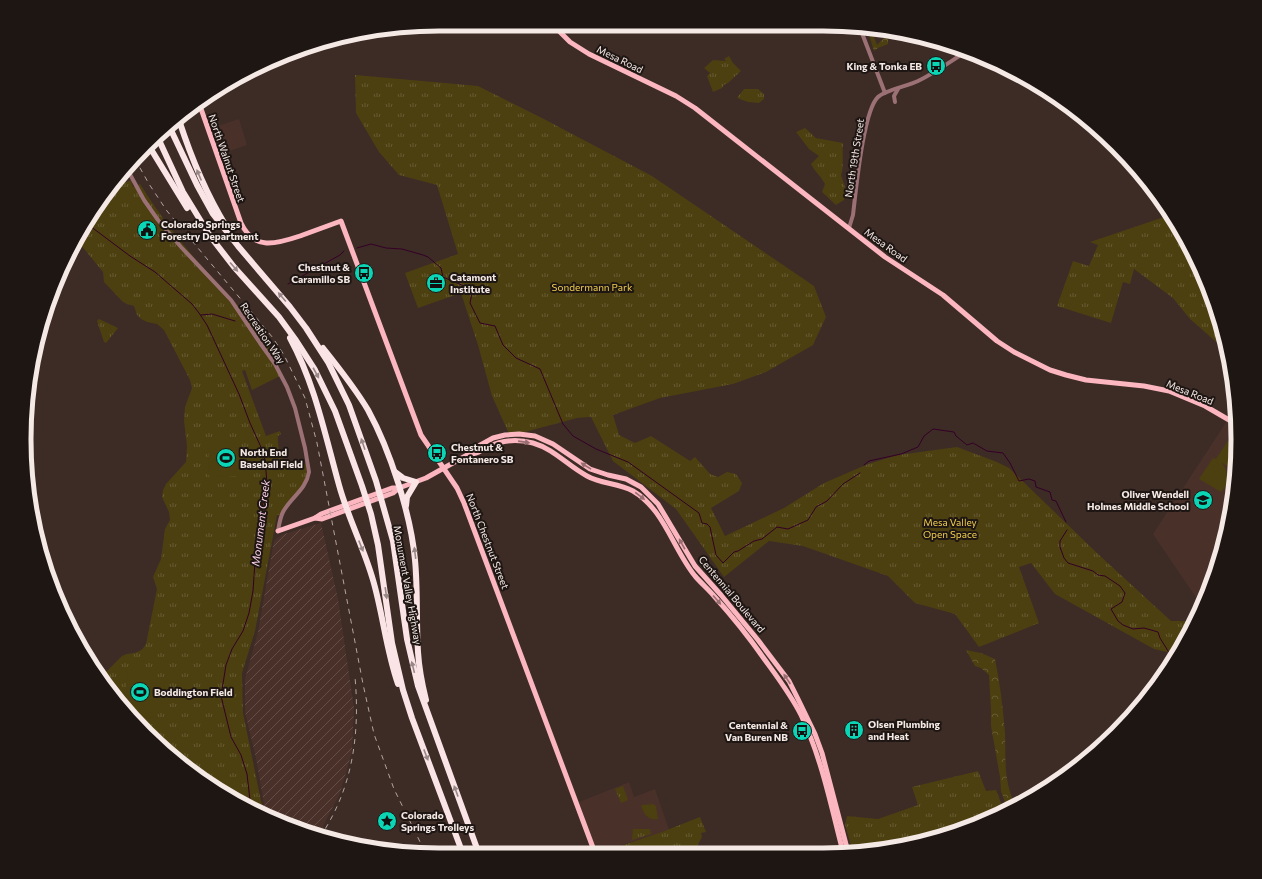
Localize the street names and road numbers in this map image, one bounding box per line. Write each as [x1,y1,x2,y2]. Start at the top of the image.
street label: Mesa Road [595,43,645,75]
street label: North Walnut Street [206,112,248,204]
street label: North 19th Street [842,118,866,198]
street label: Mesa Road [862,225,910,265]
street label: Recreation Way [238,300,288,366]
street label: Mesa Road [1165,377,1216,407]
street label: North Chestnut Street [464,492,512,590]
street label: Monument Valley Highway [392,524,424,646]
street label: Centennial Boulevard [696,553,768,635]

